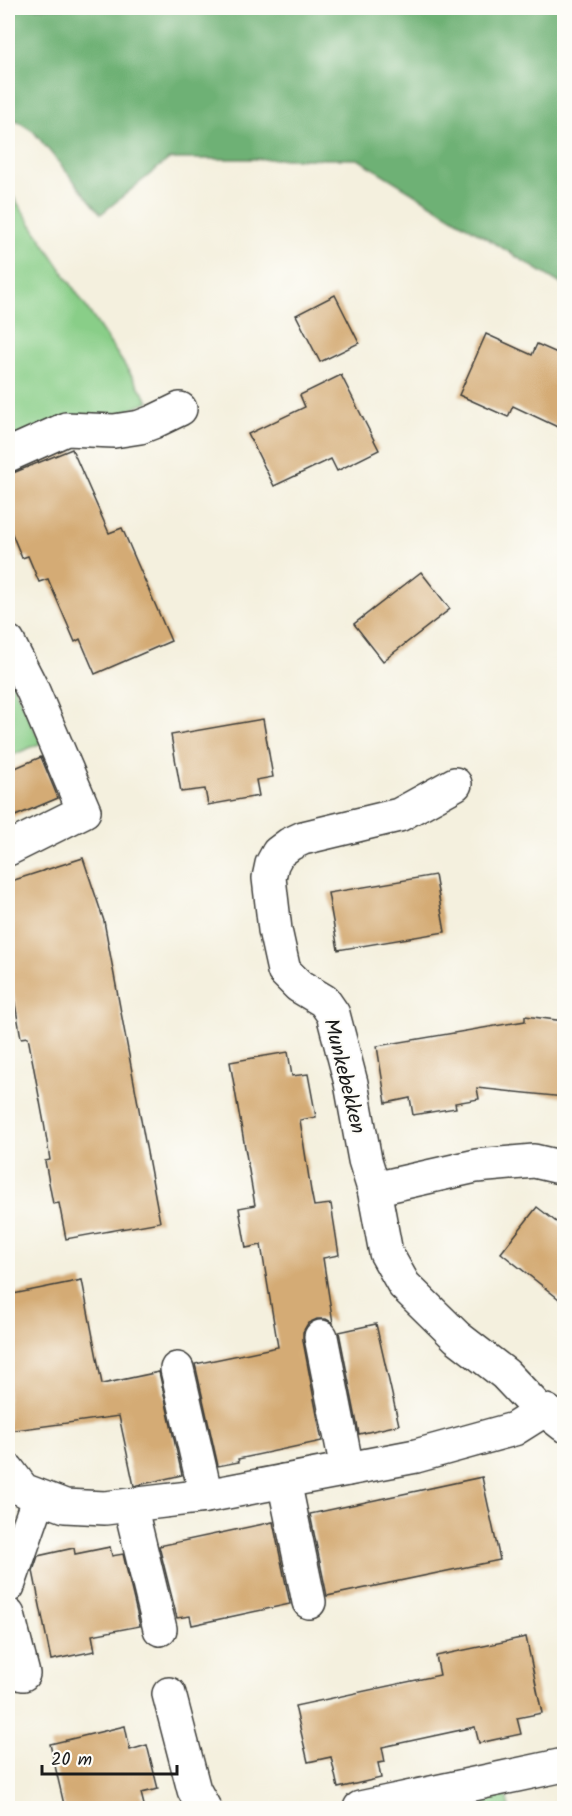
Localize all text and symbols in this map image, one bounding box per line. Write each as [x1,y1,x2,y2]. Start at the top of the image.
street label: Munkebekken [313,1015,374,1138]
scale bar [42,1738,177,1776]
text: 20 m [51,1746,92,1775]

